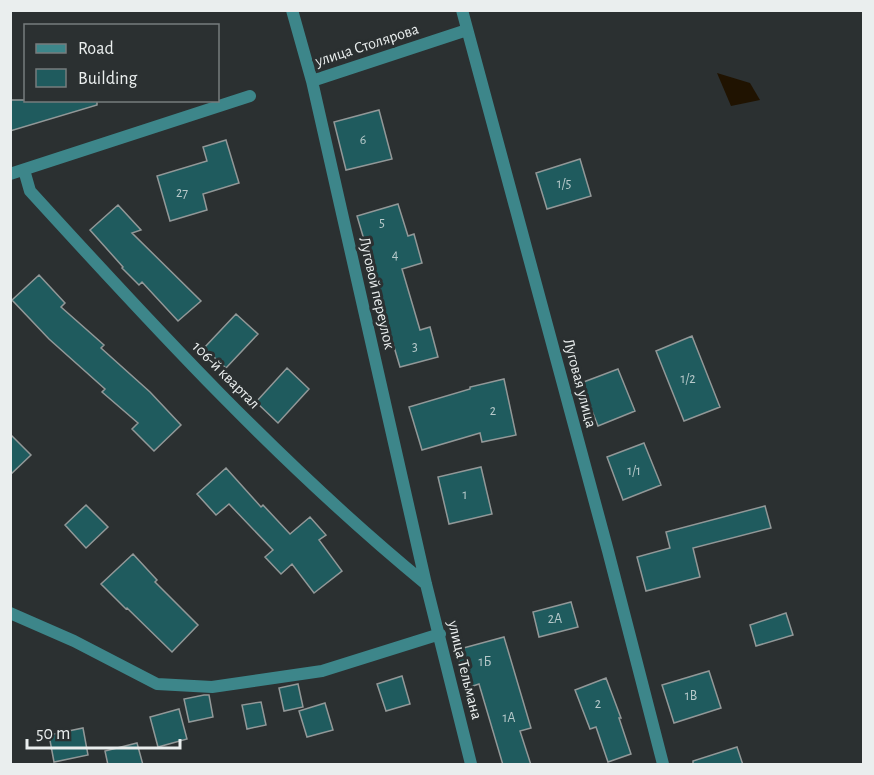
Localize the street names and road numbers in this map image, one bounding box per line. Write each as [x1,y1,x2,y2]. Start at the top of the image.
street label: улица Столярова [312,21,421,71]
street label: Луговой переулок [355,235,398,352]
street label: Луговая улица [559,337,600,429]
street label: 106-й квартал [189,338,263,412]
street label: улица Тельмана [444,618,485,721]

